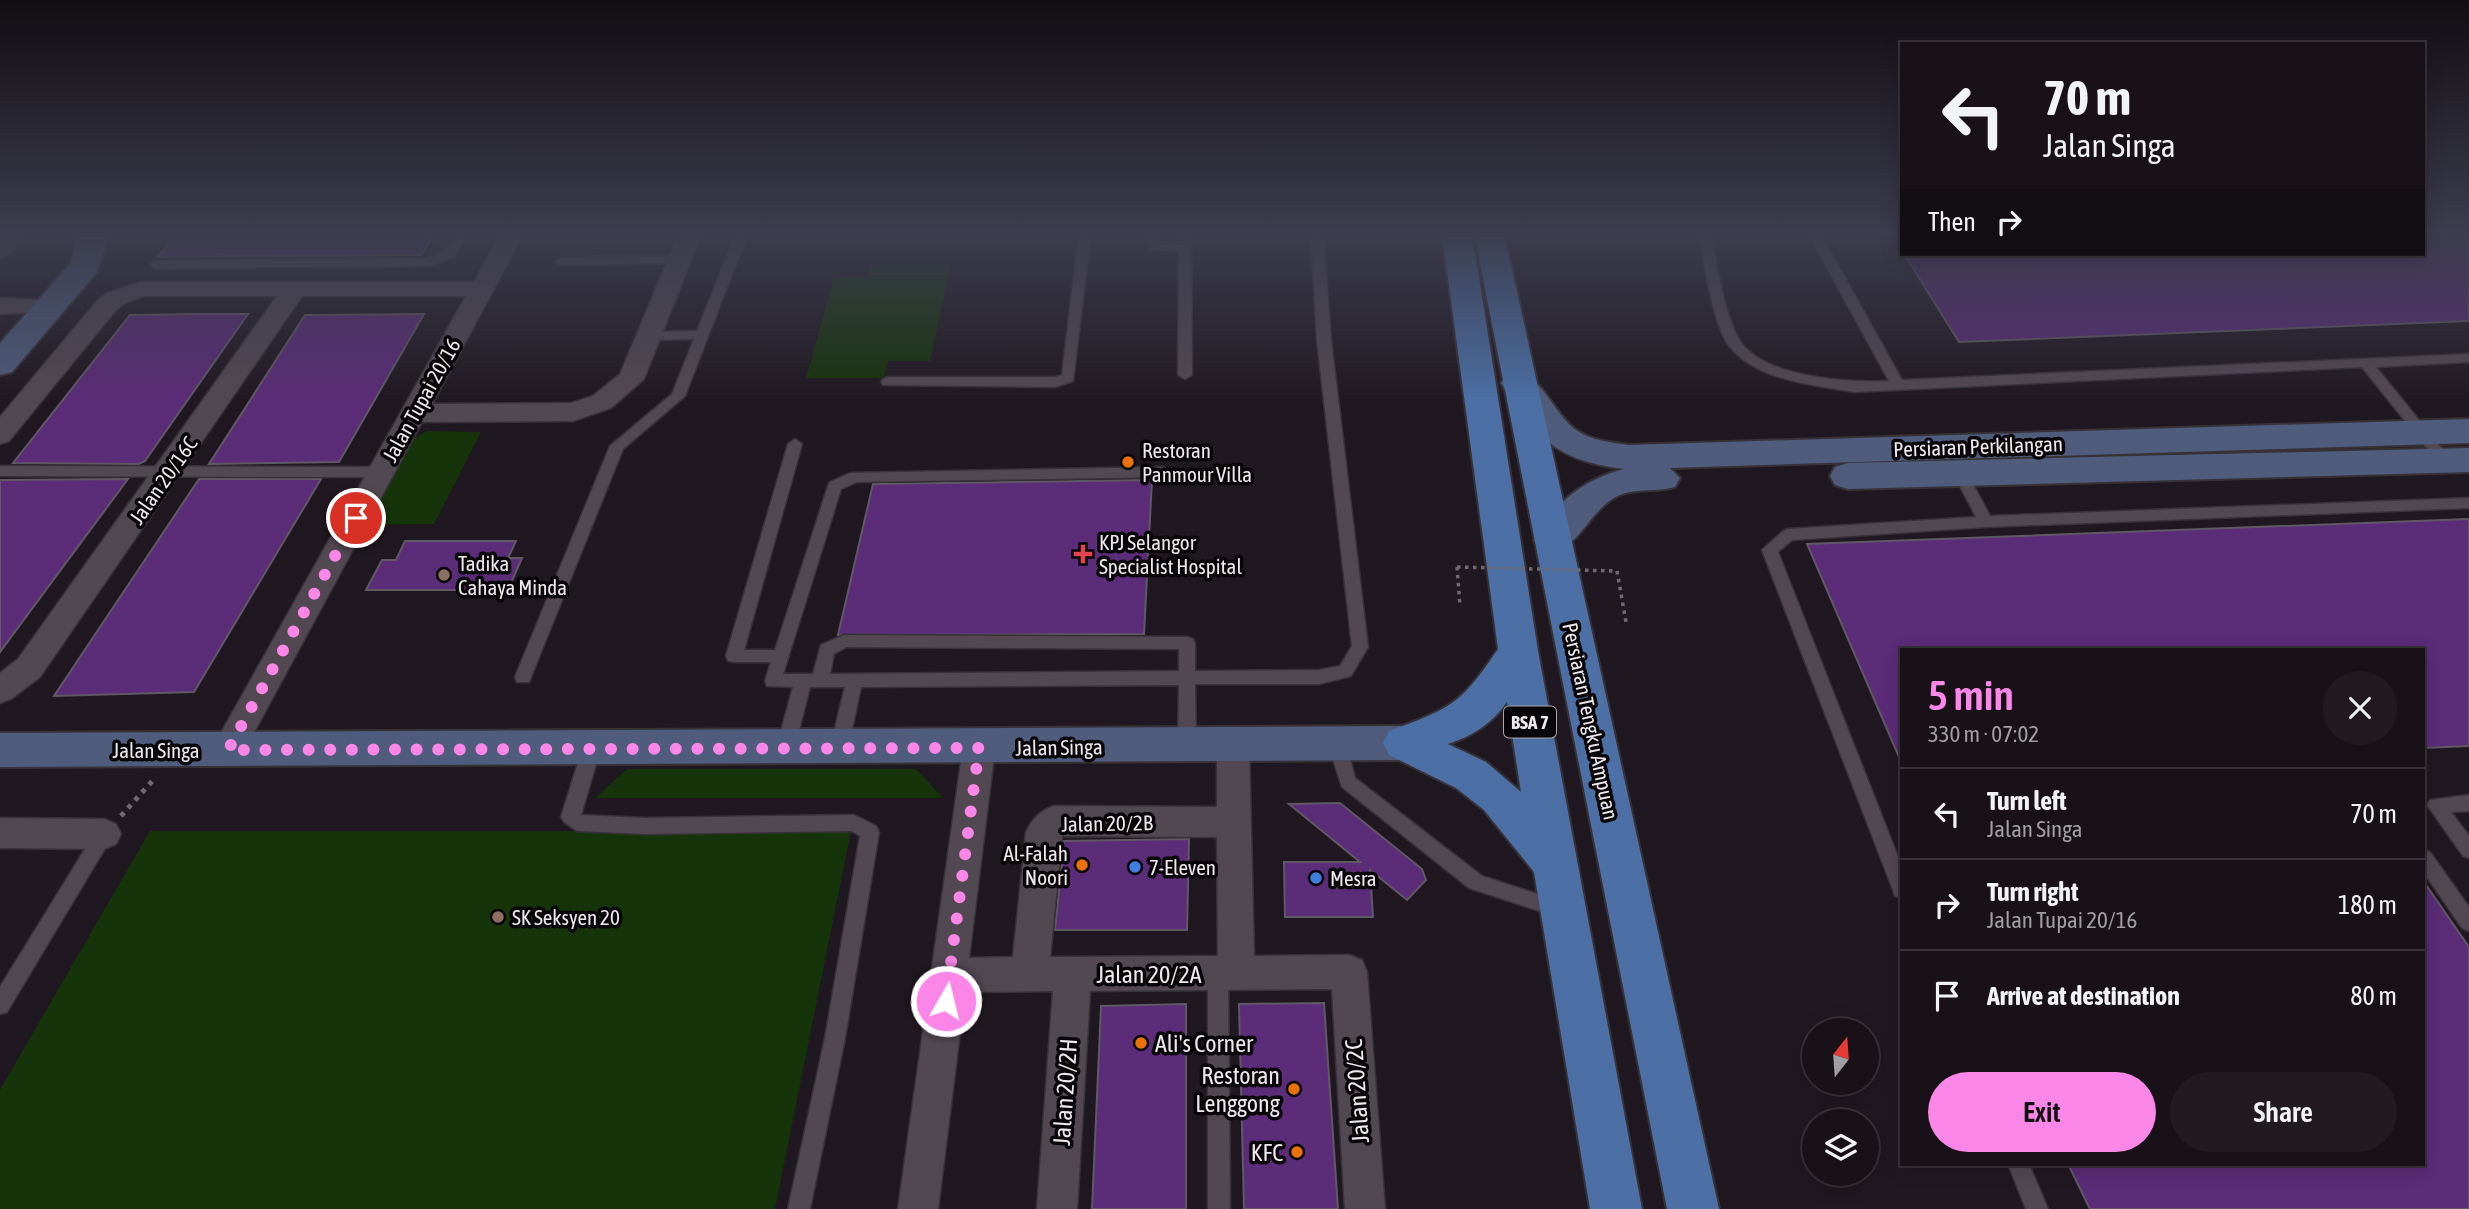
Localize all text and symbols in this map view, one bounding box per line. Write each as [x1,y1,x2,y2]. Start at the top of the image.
text: 70 m [2043,69,2131,125]
icon: left [1928,70,2019,161]
text: Jalan Singa [2043,127,2176,164]
icon: right [1990,203,2028,241]
text: Then [1928,207,1976,237]
street label: Jalan Tupai 20/16 [377,334,465,466]
street label: Jalan 20/16C [124,431,202,528]
street label: Persiaran Perkilangan [1893,431,2063,461]
place label: Restoran Panmour Villa [1142,438,1252,486]
marker: Restoran Panmour Villa [1120,454,1136,470]
pin [326,488,386,548]
icon: arrive [337,499,375,537]
place label: KPJ Selangor Specialist Hospital [1099,530,1242,578]
marker: KPJ Selangor Specialist Hospital [1073,544,1093,564]
place label: Tadika Cahaya Minda [458,551,567,599]
marker: Tadika Cahaya Minda [436,567,452,583]
street label: Persiaran Tengku Ampuan [1558,620,1624,822]
text: 5 min [1928,671,2014,719]
button: close [2323,671,2397,745]
road number: BSA 7 [1504,706,1556,737]
text: 330 m · 07:02 [1928,721,2039,747]
street label: Jalan Singa [1015,734,1103,760]
street label: Jalan Singa [112,738,200,762]
text: Turn left [1987,786,2067,816]
icon: left [1928,795,1966,833]
text: 70 m [2350,799,2397,829]
street label: Jalan 20/2B [1061,810,1153,836]
text: Jalan Singa [1987,816,2082,842]
place label: Al-Falah Noori [1004,841,1068,889]
place label: 7-Eleven [1149,855,1216,879]
marker: Al-Falah Noori [1074,857,1090,873]
marker: 7-Eleven [1127,859,1143,875]
place label: Mesra [1330,866,1377,890]
marker: Mesra [1308,870,1324,886]
text: Turn right [1987,877,2078,907]
icon: right [1928,886,1966,924]
text: 180 m [2338,890,2397,920]
place label: SK Seksyen 20 [512,905,620,929]
text: Jalan Tupai 20/16 [1987,907,2137,933]
marker: SK Seksyen 20 [490,909,506,925]
street label: Jalan 20/2A [1097,961,1202,988]
position arrow [909,964,983,1038]
icon: arrive [1928,977,1966,1015]
text: Arrive at destination [1987,981,2180,1011]
text: 80 m [2350,981,2397,1011]
north arrow [1802,1018,1880,1096]
map controls [1802,1018,1879,1186]
place label: Ali's Corner [1155,1030,1254,1057]
marker: Ali's Corner [1133,1035,1149,1051]
street label: Jalan 20/2H [1048,1038,1082,1146]
street label: Jalan 20/2C [1340,1038,1374,1144]
place label: Restoran Lenggong [1195,1062,1281,1117]
button: Exit [1928,1072,2156,1152]
button: Share [2170,1072,2397,1152]
marker: Restoran Lenggong [1286,1081,1302,1097]
button: layers [1802,1109,1879,1186]
place label: KFC [1251,1139,1283,1166]
marker: KFC [1289,1144,1305,1160]

